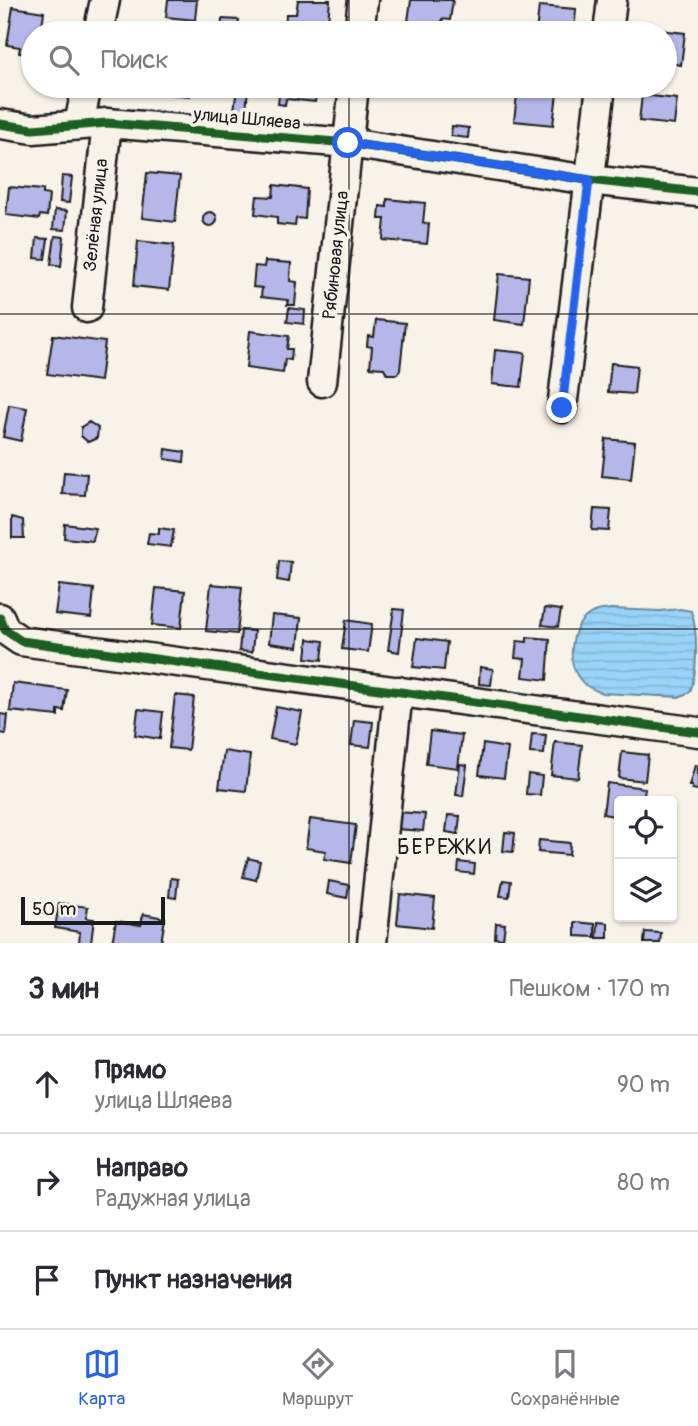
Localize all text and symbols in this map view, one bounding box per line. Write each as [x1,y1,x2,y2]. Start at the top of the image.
search box [21,21,677,98]
icon: search [45,41,83,79]
text: Поиск [101,44,169,76]
street label: улица Шляева [191,103,302,135]
route start [332,127,363,158]
street label: Зелёная улица [79,157,113,273]
street label: Рябиновая улица [318,190,354,320]
route end [546,392,577,423]
map controls [614,796,677,922]
button: locate [614,796,677,859]
district label: БЕРЕЖКИ [397,834,493,861]
button: layers [614,859,677,922]
scale bar [21,894,164,926]
text: 50 m [32,897,76,921]
text: 3 мин [28,970,99,1007]
text: Пешком · 170 m [510,974,670,1003]
text: Прямо [95,1054,166,1086]
icon: ahead [28,1065,66,1103]
text: 90 m [617,1070,670,1099]
text: улица Шляева [95,1086,232,1115]
text: Направо [95,1152,188,1184]
icon: right [28,1163,66,1201]
text: 80 m [617,1168,670,1197]
text: Радужная улица [95,1184,251,1213]
icon: arrive [28,1261,66,1299]
text: Пункт назначения [95,1264,292,1296]
tab: Карта [78,1345,125,1411]
tab: Маршрут [282,1345,354,1411]
tab: Сохранённые [510,1345,620,1411]

